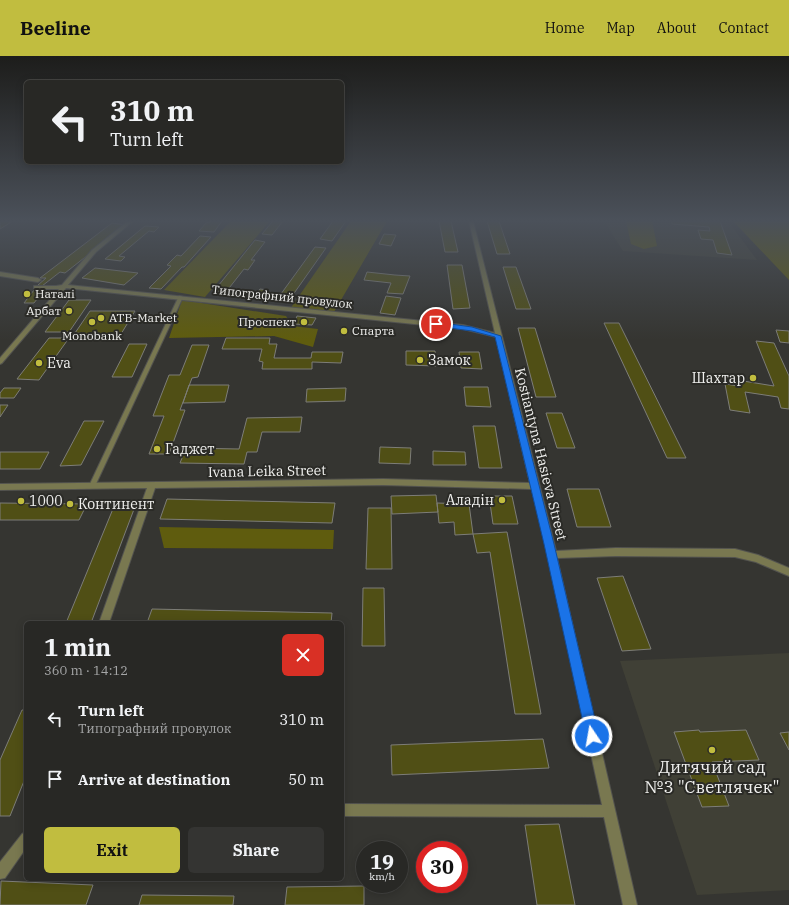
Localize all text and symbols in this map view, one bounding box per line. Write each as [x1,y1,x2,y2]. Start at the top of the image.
text: Beeline [20,16,91,40]
text: Home [545,19,584,37]
text: Map [606,19,635,37]
text: About [657,19,696,37]
text: Contact [718,19,769,37]
text: 310 m [110,92,194,129]
icon: left [44,96,96,148]
text: Turn left [110,128,184,151]
street label: Типографний провулок [211,282,353,311]
place label: Наталі [35,286,75,301]
marker: Наталі [22,289,32,299]
place label: Арбат [26,303,61,318]
marker: Арбат [64,306,74,316]
pin [419,307,453,341]
place label: ATB-Market [109,310,177,325]
marker: ATB-Market [96,313,106,323]
icon: arrive [425,313,447,335]
place label: Проспект [238,314,296,329]
marker: Monobank [87,317,97,327]
marker: Проспект [299,317,309,327]
place label: Спарта [352,323,395,338]
marker: Спарта [339,326,349,336]
place label: Monobank [62,328,122,343]
place label: Замок [428,351,471,369]
place label: Eva [47,354,71,372]
marker: Замок [415,355,425,365]
marker: Eva [34,358,44,368]
street label: Kostiantyna Hasieva Street [511,366,571,542]
place label: Шахтар [692,369,745,387]
marker: Шахтар [748,373,758,383]
place label: Гаджет [165,440,215,458]
marker: Гаджет [152,444,162,454]
street label: Ivana Leika Street [208,461,326,481]
place label: Аладін [446,491,494,509]
place label: 1000 [29,492,63,510]
place label: Континент [78,495,154,513]
marker: Аладін [497,495,507,505]
marker: 1000 [16,496,26,506]
marker: Континент [65,499,75,509]
text: 1 min [44,631,111,663]
button: close [282,634,324,676]
text: 360 m · 14:12 [44,662,128,679]
text: Turn left [78,701,144,720]
icon: left [44,708,66,730]
text: 310 m [279,710,324,729]
position arrow [571,715,613,757]
text: Типографний провулок [78,720,231,737]
marker: Дитячий сад №3 "Светлячек" [707,745,717,755]
place label: Дитячий сад №3 "Светлячек" [644,756,780,798]
icon: arrive [44,768,66,790]
text: Arrive at destination [78,770,230,789]
text: 50 m [288,770,324,789]
button: Exit [44,827,180,873]
button: Share [188,827,324,873]
speed limit sign: 30 [416,841,468,893]
text: 19 [370,848,394,875]
text: km/h [369,870,395,883]

